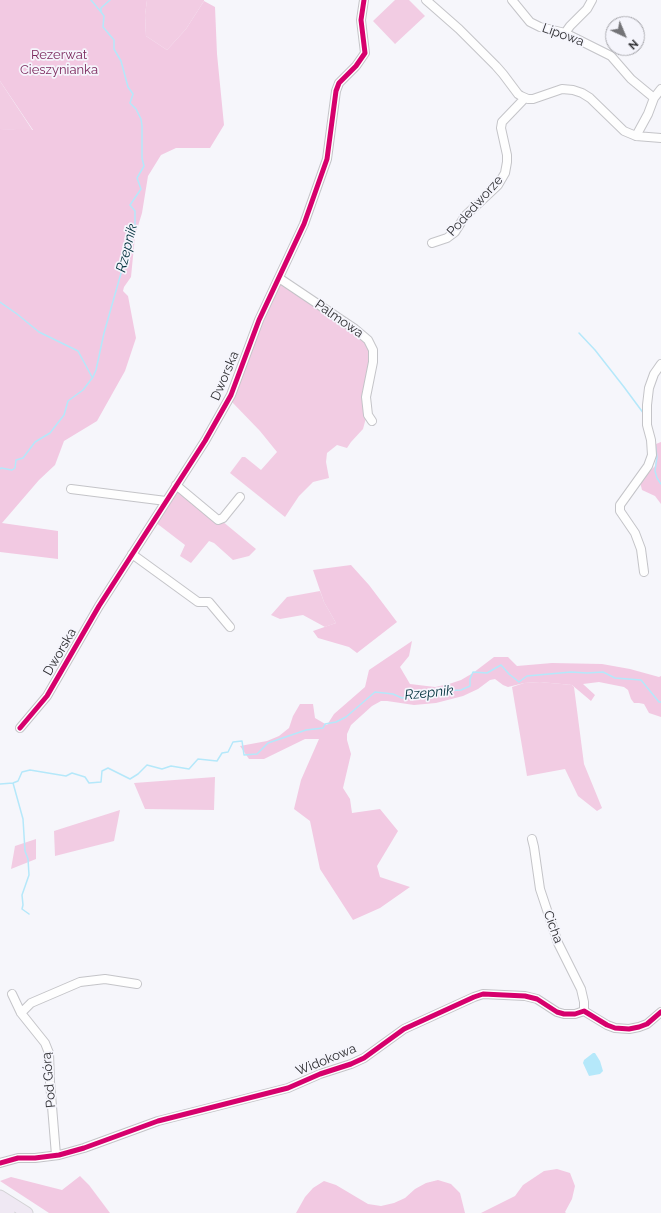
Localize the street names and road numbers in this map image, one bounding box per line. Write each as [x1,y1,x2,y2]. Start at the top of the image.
street label: Lipowa [540,20,586,50]
street label: Podedworze [444,173,506,239]
street label: Palmowa [312,297,366,341]
street label: Dworska [208,349,242,403]
street label: Dworska [40,626,80,678]
street label: Cicha [540,909,566,945]
street label: Widokowa [294,1041,358,1079]
street label: Pod Górą [39,1052,59,1108]

